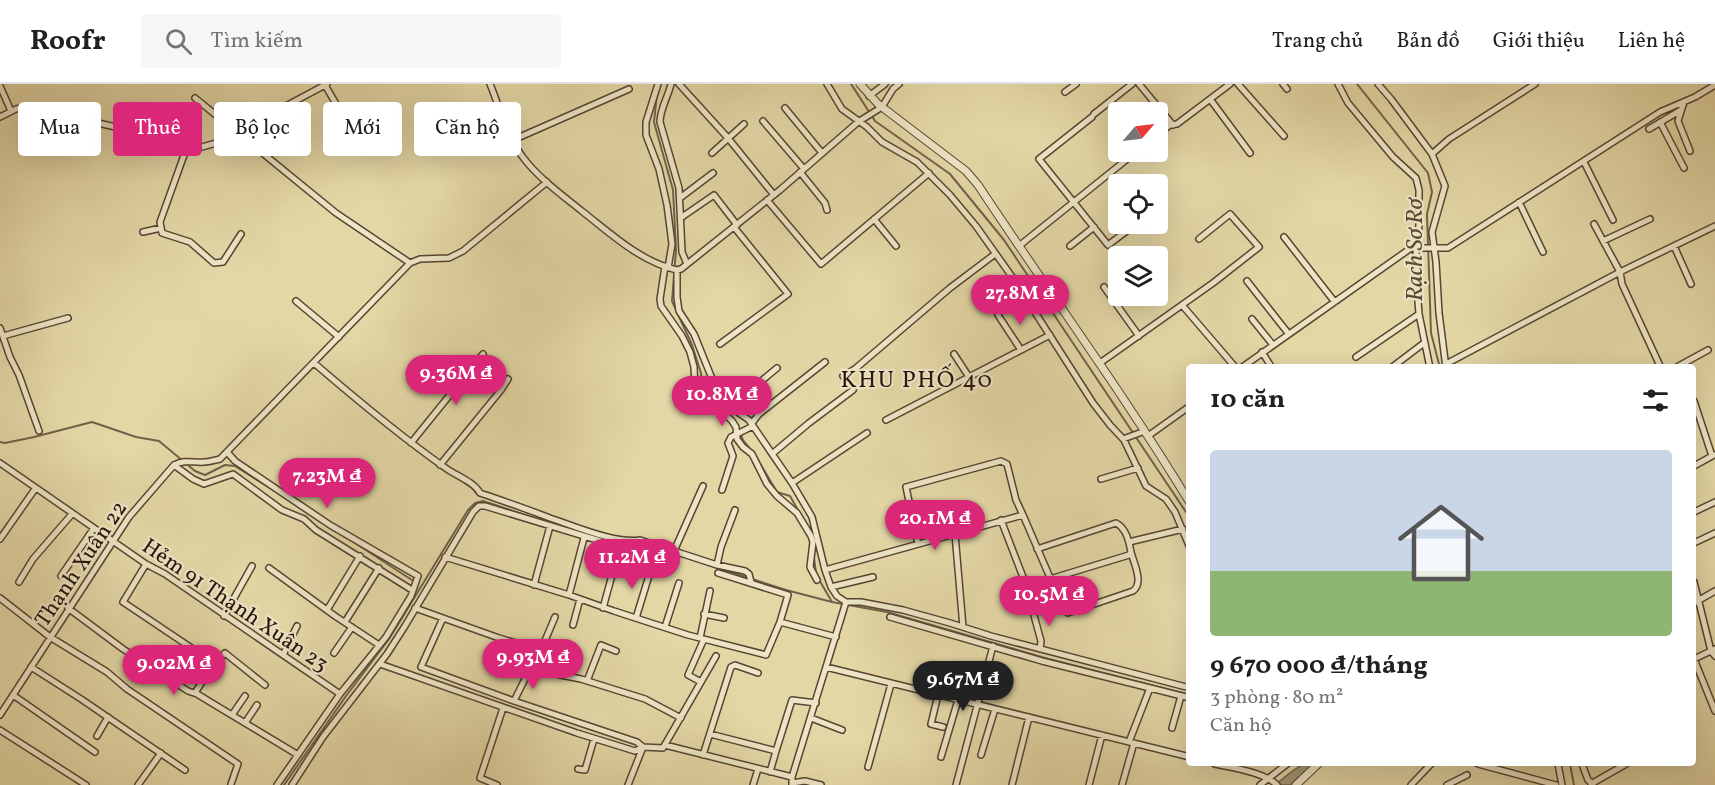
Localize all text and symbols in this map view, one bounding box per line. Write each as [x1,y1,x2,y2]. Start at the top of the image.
search box [141,14,561,68]
text: Roofr [30,22,105,61]
icon: search [162,25,195,58]
text: Tìm kiếm [210,26,303,57]
text: Trang chủ [1272,27,1363,56]
text: Bản đồ [1396,27,1460,56]
text: Giới thiệu [1493,27,1585,56]
text: Liên hệ [1618,27,1685,56]
chip: Mua [18,102,101,156]
chip: Thuê [113,102,202,156]
chip: Bộ lọc [214,102,311,156]
chip: Mới [323,102,402,156]
chip: Căn hộ [414,102,521,156]
north arrow [1108,102,1168,162]
map controls [1108,102,1168,306]
button: locate [1108,174,1168,234]
water label: Rạch Sơ Rơ [1399,196,1433,302]
button: layers [1108,246,1168,306]
pin: 27.8M ₫ [965,275,1075,326]
text: 27.8M ₫ [985,280,1055,308]
pin: 9.36M ₫ [401,355,511,406]
text: 9.36M ₫ [419,360,493,388]
district label: KHU PHỐ 40 [841,363,993,398]
pin: 10.8M ₫ [667,376,777,427]
text: 10.8M ₫ [686,381,758,409]
text: 10 căn [1210,382,1285,418]
icon: filters [1639,384,1672,417]
pin: 7.23M ₫ [272,458,382,509]
text: 7.23M ₫ [292,463,362,491]
icon: home [1387,489,1495,597]
street label: Thạnh Xuân 22 [28,495,136,634]
pin: 20.1M ₫ [880,500,990,551]
text: 20.1M ₫ [899,505,971,533]
street label: Hẻm 91 Thạnh Xuân 23 [135,532,334,680]
pin: 11.2M ₫ [577,539,687,590]
text: 11.2M ₫ [598,544,666,572]
pin: 10.5M ₫ [994,576,1104,627]
text: 10.5M ₫ [1014,581,1084,609]
pin: 9.93M ₫ [478,639,588,690]
text: 9.93M ₫ [496,644,570,672]
pin: 9.02M ₫ [119,645,229,696]
text: 9 670 000 ₫/tháng [1210,648,1428,684]
text: 9.02M ₫ [137,650,211,678]
pin: 9.67M ₫ [908,661,1018,712]
text: 9.67M ₫ [927,666,999,694]
text: 3 phòng · 80 m² [1210,684,1343,712]
text: Căn hộ [1210,712,1272,740]

